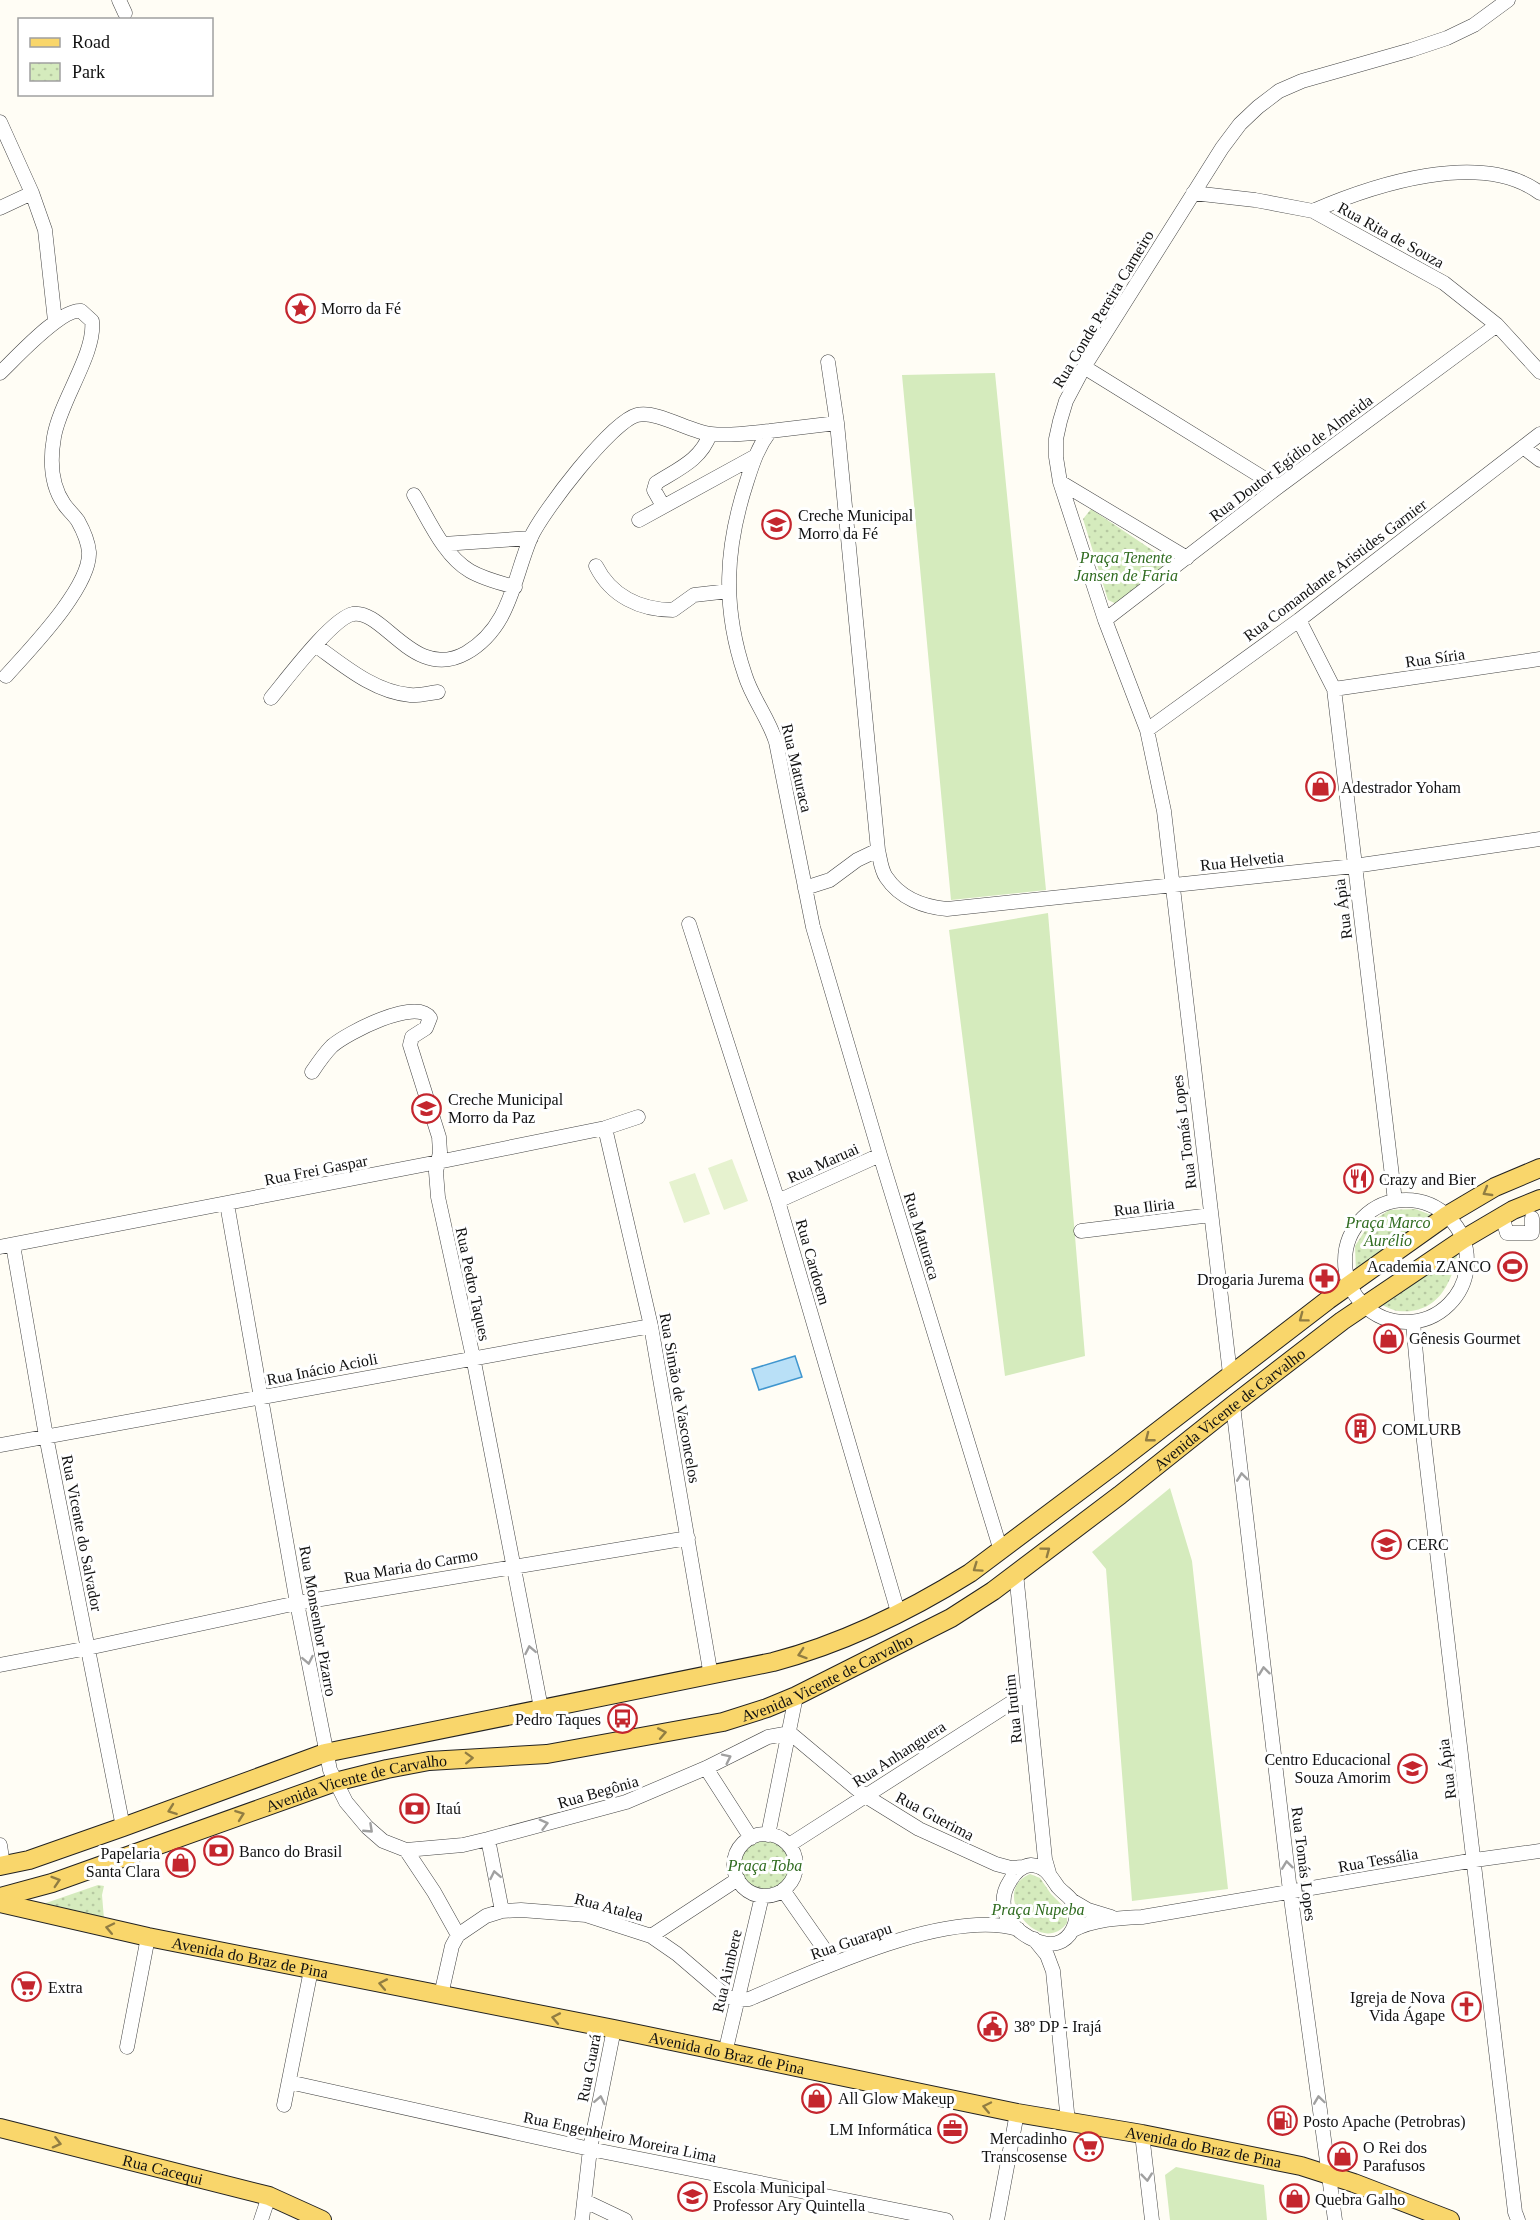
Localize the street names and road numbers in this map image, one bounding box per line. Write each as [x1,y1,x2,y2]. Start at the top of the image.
street label: Rua Rita de Souza [1335,199,1447,271]
street label: Rua Conde Pereira Carneiro [1049,227,1157,391]
street label: Rua Doutor Egídio de Almeida [1206,391,1376,525]
street label: Rua Comandante Aristides Garnier [1240,495,1430,644]
street label: Rua Síria [1404,645,1466,671]
street label: Rua Maturaca [779,722,815,814]
street label: Rua Helvetia [1199,848,1285,874]
street label: Rua Ápia [1330,878,1356,940]
street label: Rua Tomás Lopes [1169,1074,1200,1190]
street label: Rua Maruai [785,1140,862,1186]
street label: Rua Frei Gaspar [263,1152,370,1189]
street label: Rua Maturaca [901,1190,943,1282]
street label: Rua Iliria [1113,1195,1175,1219]
street label: Rua Cardoem [793,1217,834,1307]
street label: Rua Pedro Taques [452,1226,493,1343]
street label: Rua Simão de Vasconcelos [657,1312,703,1484]
street label: Avenida Vicente de Carvalho [1150,1344,1308,1473]
street label: Rua Inácio Acioli [265,1350,380,1388]
street label: Rua Vicente do Salvador [58,1453,106,1613]
street label: Rua Monsenhor Pizarro [296,1544,340,1698]
street label: Rua Maria do Carmo [343,1546,479,1586]
street label: Avenida Vicente de Carvalho [739,1630,915,1724]
street label: Rua Irutim [1001,1673,1025,1745]
street label: Rua Anhanguera [849,1718,949,1791]
street label: Rua Ápia [1434,1738,1460,1800]
street label: Avenida Vicente de Carvalho [263,1751,447,1815]
street label: Rua Begônia [556,1772,641,1813]
street label: Rua Guerima [893,1788,977,1844]
street label: Rua Tomás Lopes [1288,1806,1319,1922]
street label: Rua Tessália [1337,1845,1419,1875]
street label: Rua Atalea [573,1890,645,1924]
street label: Rua Guarapu [808,1919,894,1964]
street label: Rua Aimbere [709,1928,745,2014]
street label: Avenida do Braz de Pina [171,1933,330,1981]
street label: Avenida do Braz de Pina [647,2028,806,2077]
street label: Rua Guará [574,2033,604,2103]
street label: Rua Engenheiro Moreira Lima [522,2108,718,2167]
street label: Avenida do Braz de Pina [1124,2123,1283,2170]
street label: Rua Cacequi [121,2151,205,2188]

